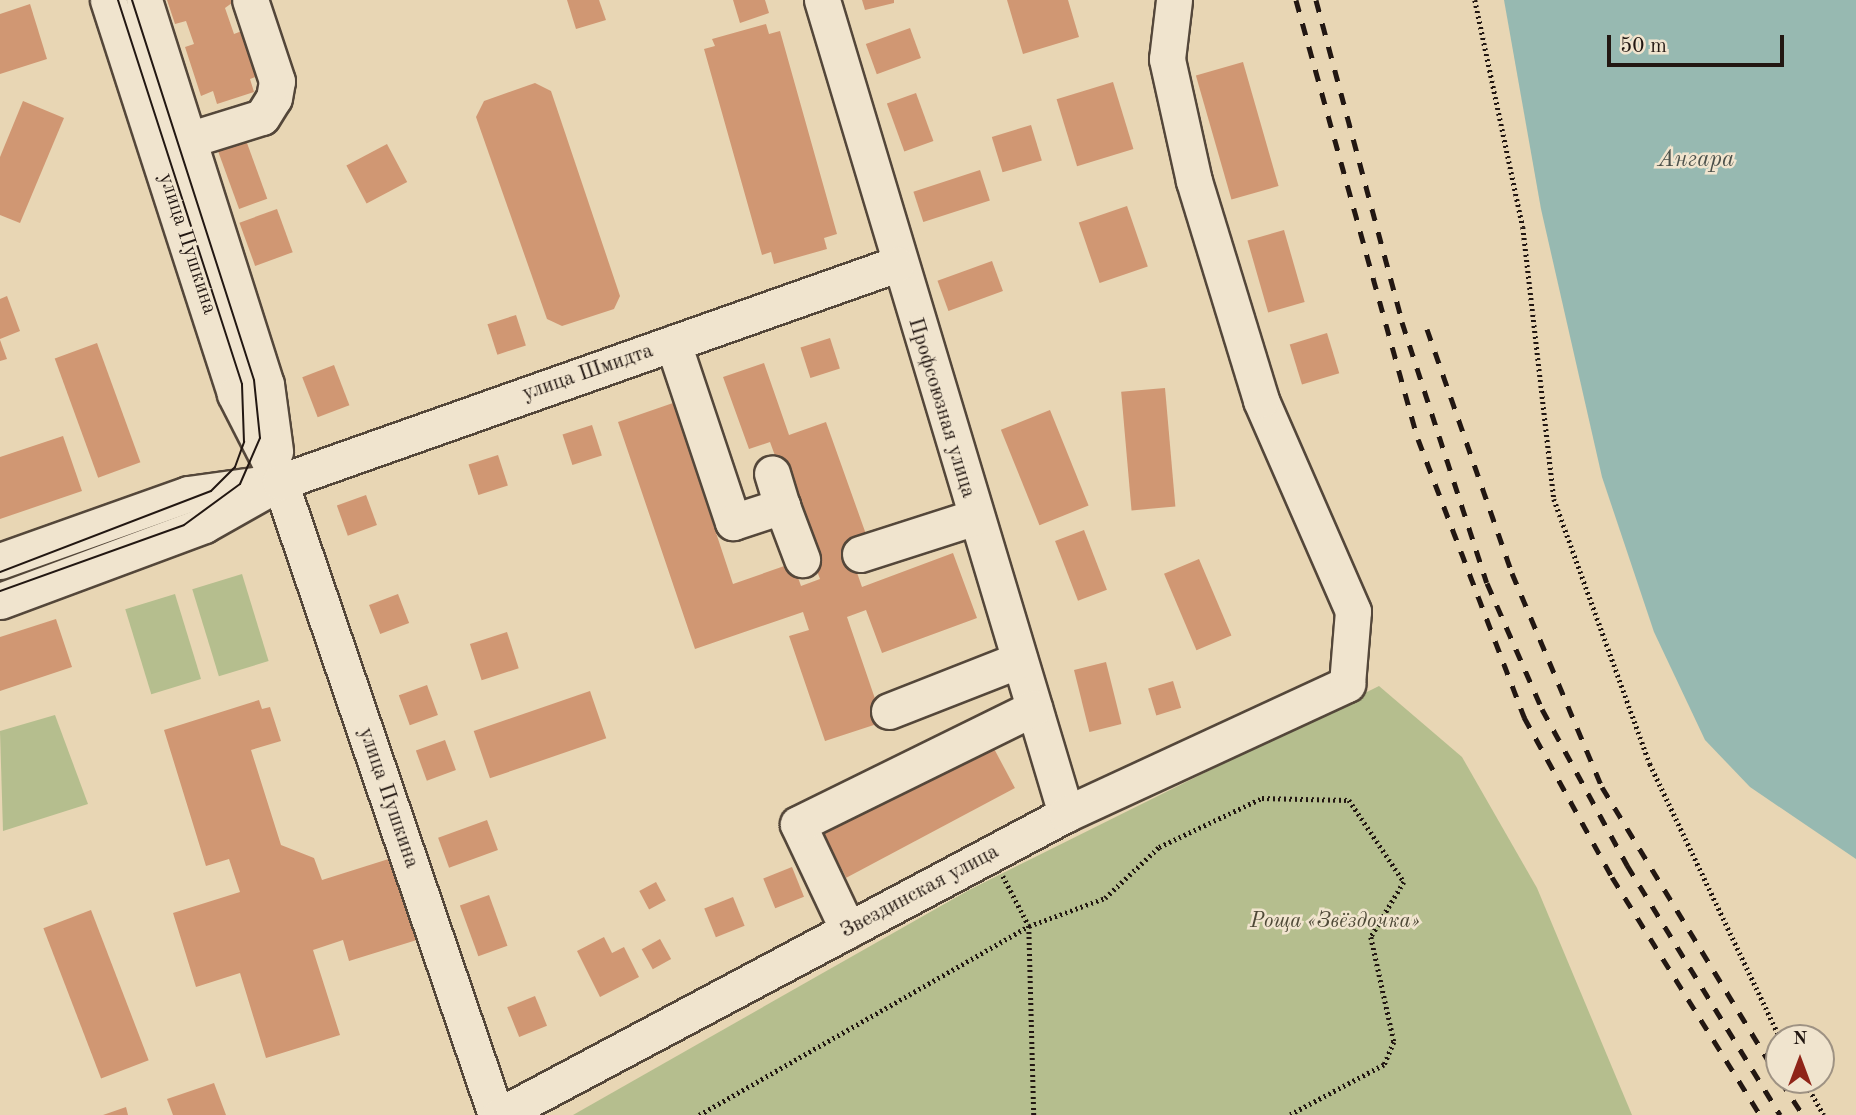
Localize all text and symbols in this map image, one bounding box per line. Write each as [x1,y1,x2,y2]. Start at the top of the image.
scale bar [1611,21,1788,65]
text: 50 m [1620,36,1667,57]
water label: Ангара [1658,146,1734,174]
street label: улица Пушкина [152,170,222,318]
street label: Профсоюзная улица [902,315,980,501]
street label: улица Шмидта [519,339,657,407]
street label: улица Пушкина [352,724,424,872]
street label: Звездинская улица [837,840,1003,944]
park label: Роща «Звёздочка» [1250,909,1420,935]
north arrow [1765,1024,1835,1094]
text: N [1793,1030,1807,1049]

